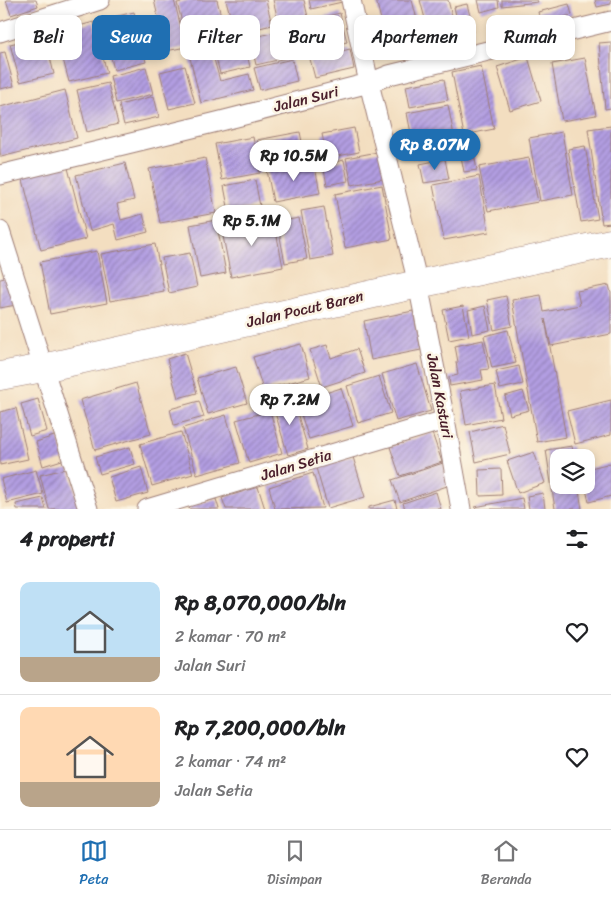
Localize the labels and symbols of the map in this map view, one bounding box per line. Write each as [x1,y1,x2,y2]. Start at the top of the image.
street label: Jalan Suri [270,78,342,120]
pin: Rp 8.07M [383,128,487,171]
pin: Rp 10.5M [242,140,346,182]
pin: Rp 5.1M [206,204,298,247]
street label: Jalan Pocut Baren [243,283,366,335]
street label: Jalan Kasturi [419,350,461,442]
pin: Rp 7.2M [244,384,336,426]
street label: Jalan Setia [256,442,335,488]

